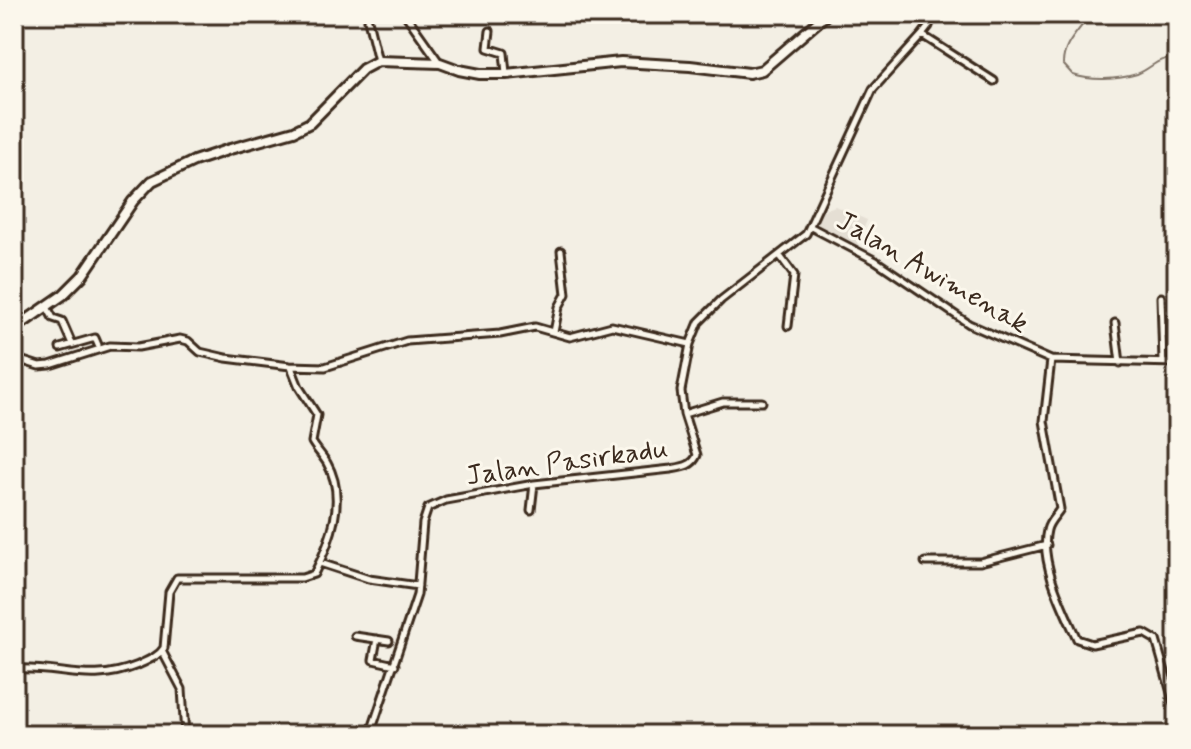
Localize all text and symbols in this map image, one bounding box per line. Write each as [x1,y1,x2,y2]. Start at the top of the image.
street label: Jalan Awimenak [829,203,1035,343]
street label: Jalan Pasirkadu [464,431,670,495]

